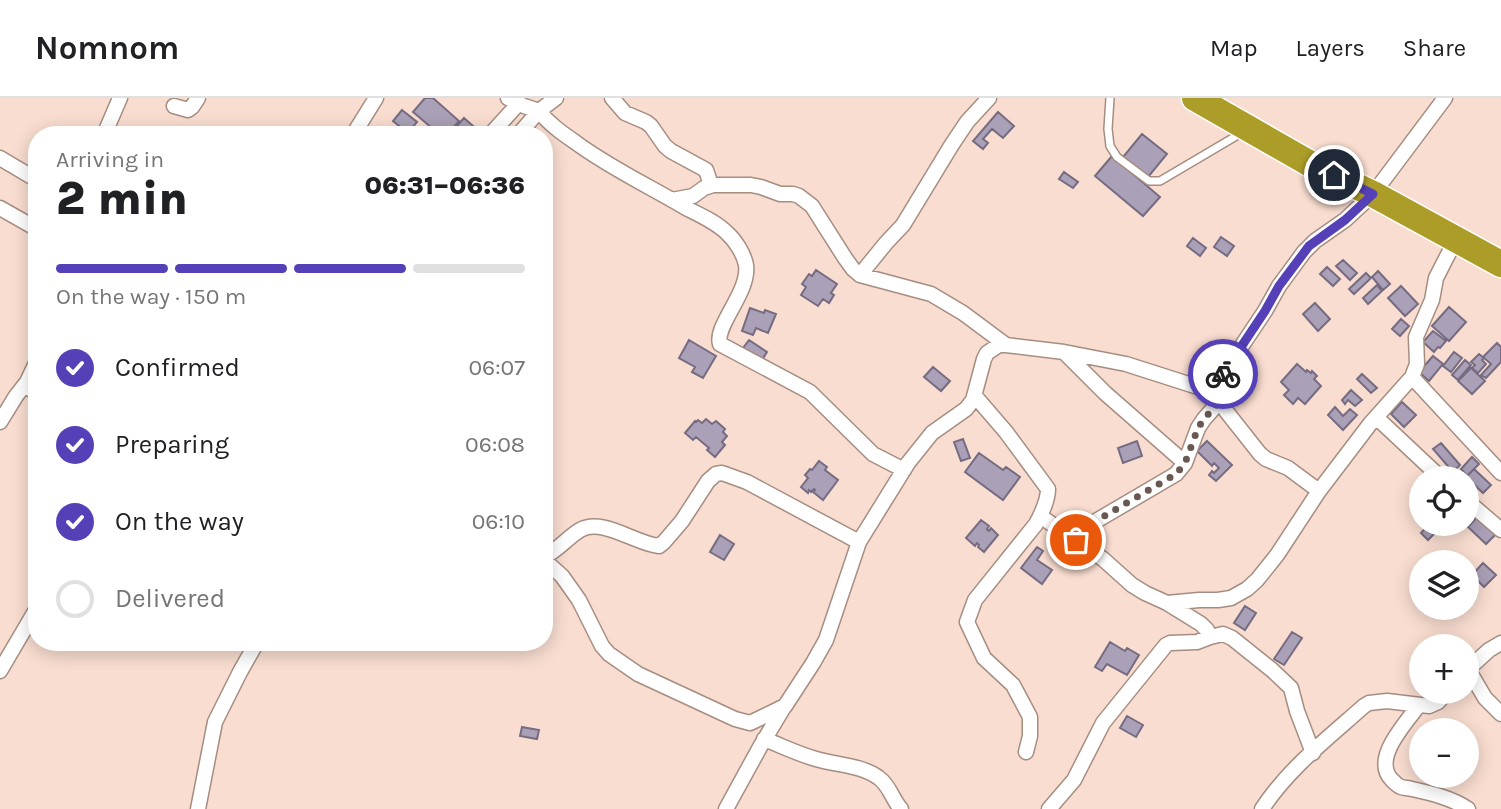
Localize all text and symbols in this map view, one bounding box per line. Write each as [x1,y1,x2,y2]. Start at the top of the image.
text: Nomnom [35,29,179,67]
text: Map [1210,34,1258,62]
text: Layers [1296,34,1365,62]
text: Share [1403,34,1466,62]
pin [1304,145,1364,205]
text: Arriving in [56,146,164,173]
icon: home [1315,156,1353,194]
text: 06:31–06:36 [365,170,525,201]
text: 2 min [56,172,188,226]
text: On the way · 150 m [56,283,246,310]
courier [1188,339,1258,409]
icon: check [56,349,94,387]
text: Confirmed [115,352,240,383]
text: 06:07 [468,354,525,381]
icon: bike [1204,355,1242,393]
icon: check [56,426,94,464]
text: Preparing [115,429,229,460]
text: 06:08 [465,431,525,458]
map controls [1409,466,1479,788]
button: locate [1409,466,1479,536]
icon: check [56,503,94,541]
text: On the way [115,506,244,537]
text: 06:10 [472,508,525,535]
pin [1046,510,1106,570]
icon: bag [1057,521,1095,559]
button: layers [1409,550,1479,620]
text: Delivered [115,583,225,614]
button: + [1409,634,1479,704]
button: − [1409,718,1479,788]

